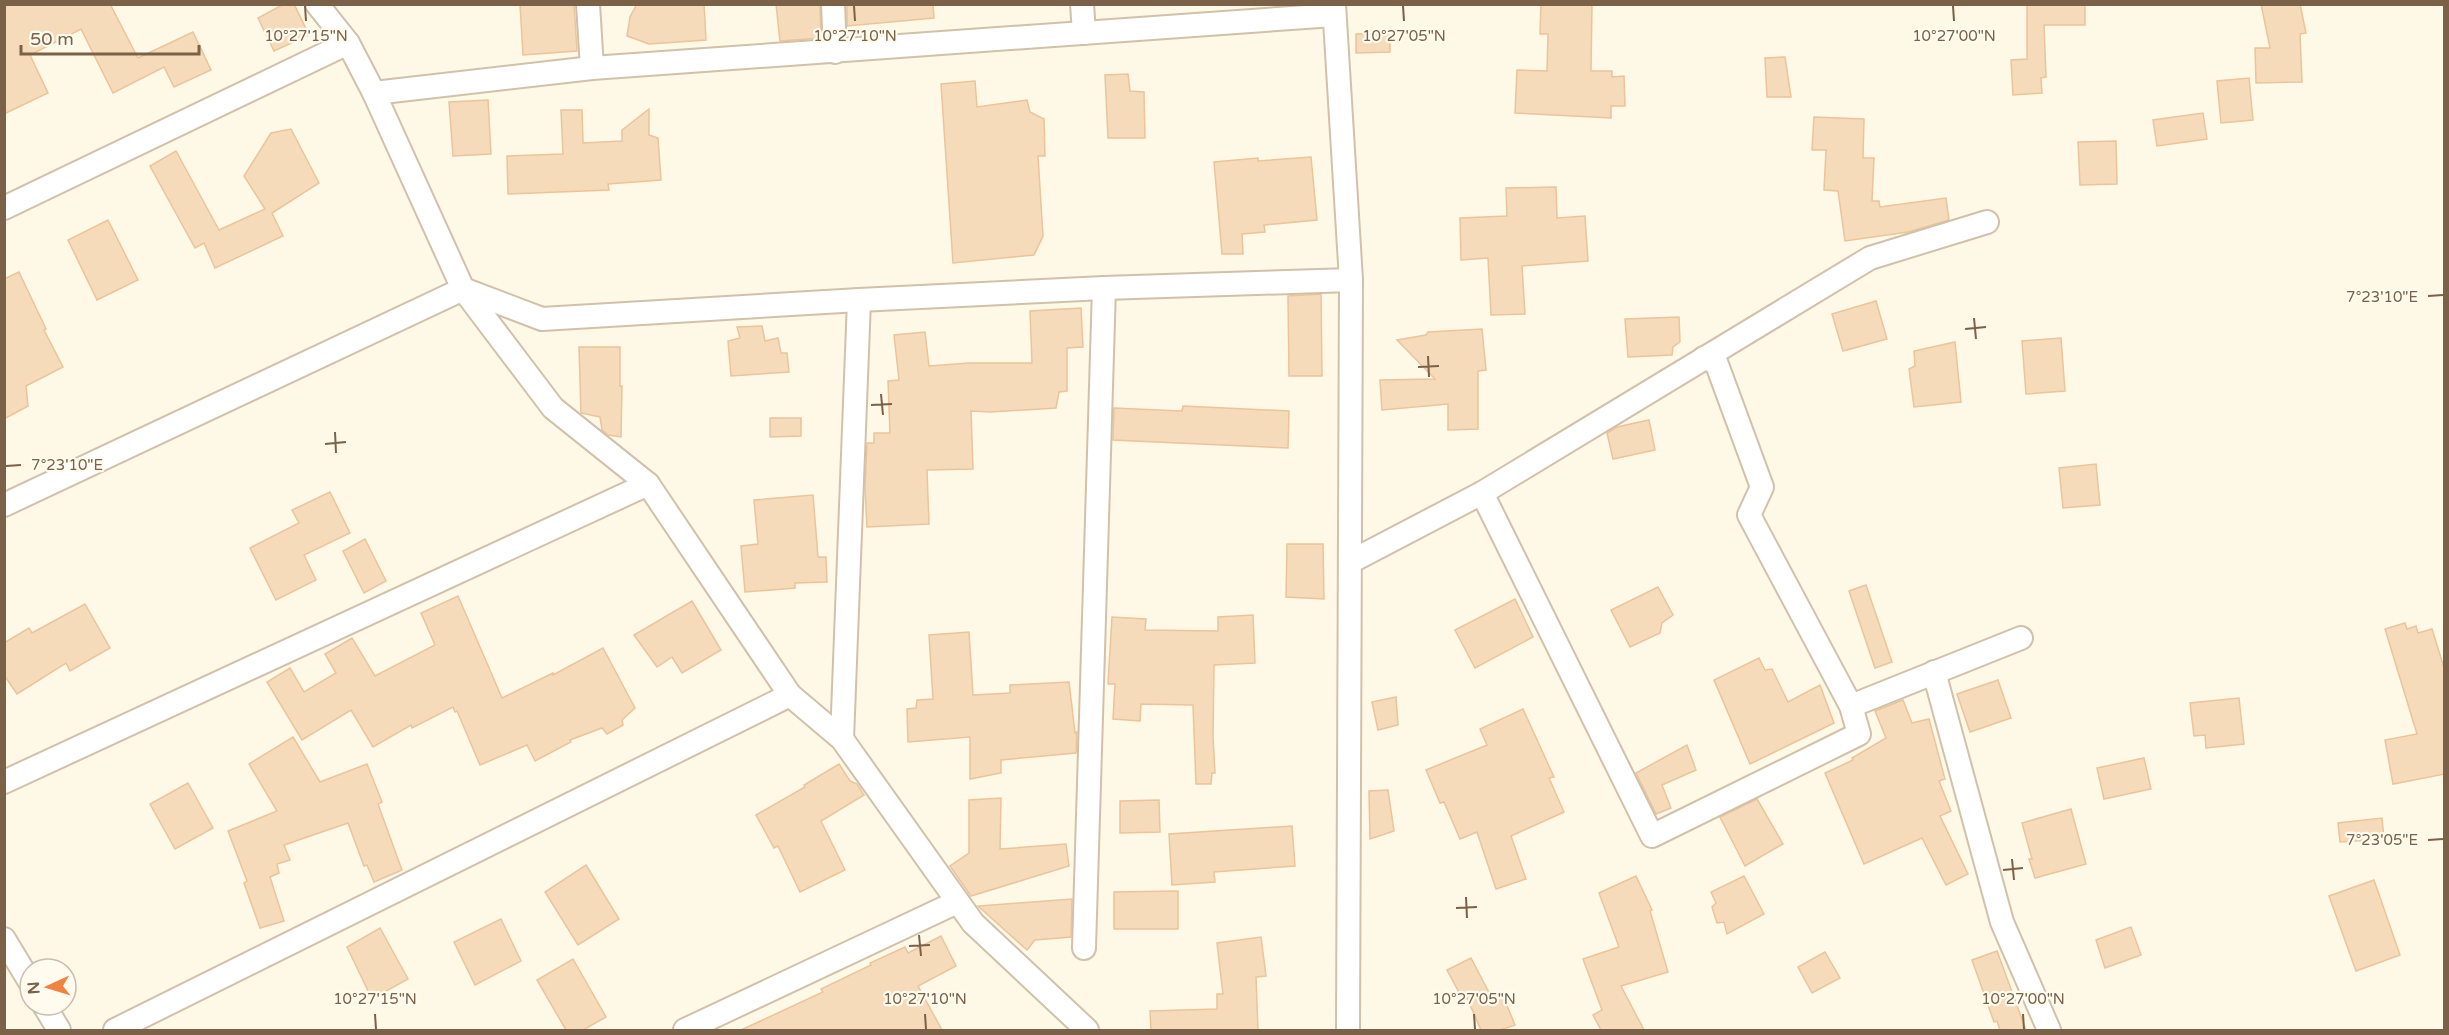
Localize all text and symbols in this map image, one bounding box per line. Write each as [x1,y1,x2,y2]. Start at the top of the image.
scale bar [21,18,200,56]
text: 10°27'15"N [264,27,348,45]
text: 10°27'10"N [813,27,897,45]
text: 10°27'05"N [1362,27,1446,45]
text: 10°27'00"N [1912,27,1996,45]
text: 50 m [30,28,74,50]
text: 7°23'10"E [2346,288,2418,306]
text: 7°23'10"E [31,456,103,474]
text: 7°23'05"E [2346,831,2418,849]
north arrow [18,957,78,1017]
text: N [24,981,44,995]
text: 10°27'15"N [333,990,417,1008]
text: 10°27'10"N [883,990,967,1008]
text: 10°27'05"N [1432,990,1516,1008]
text: 10°27'00"N [1981,990,2065,1008]

